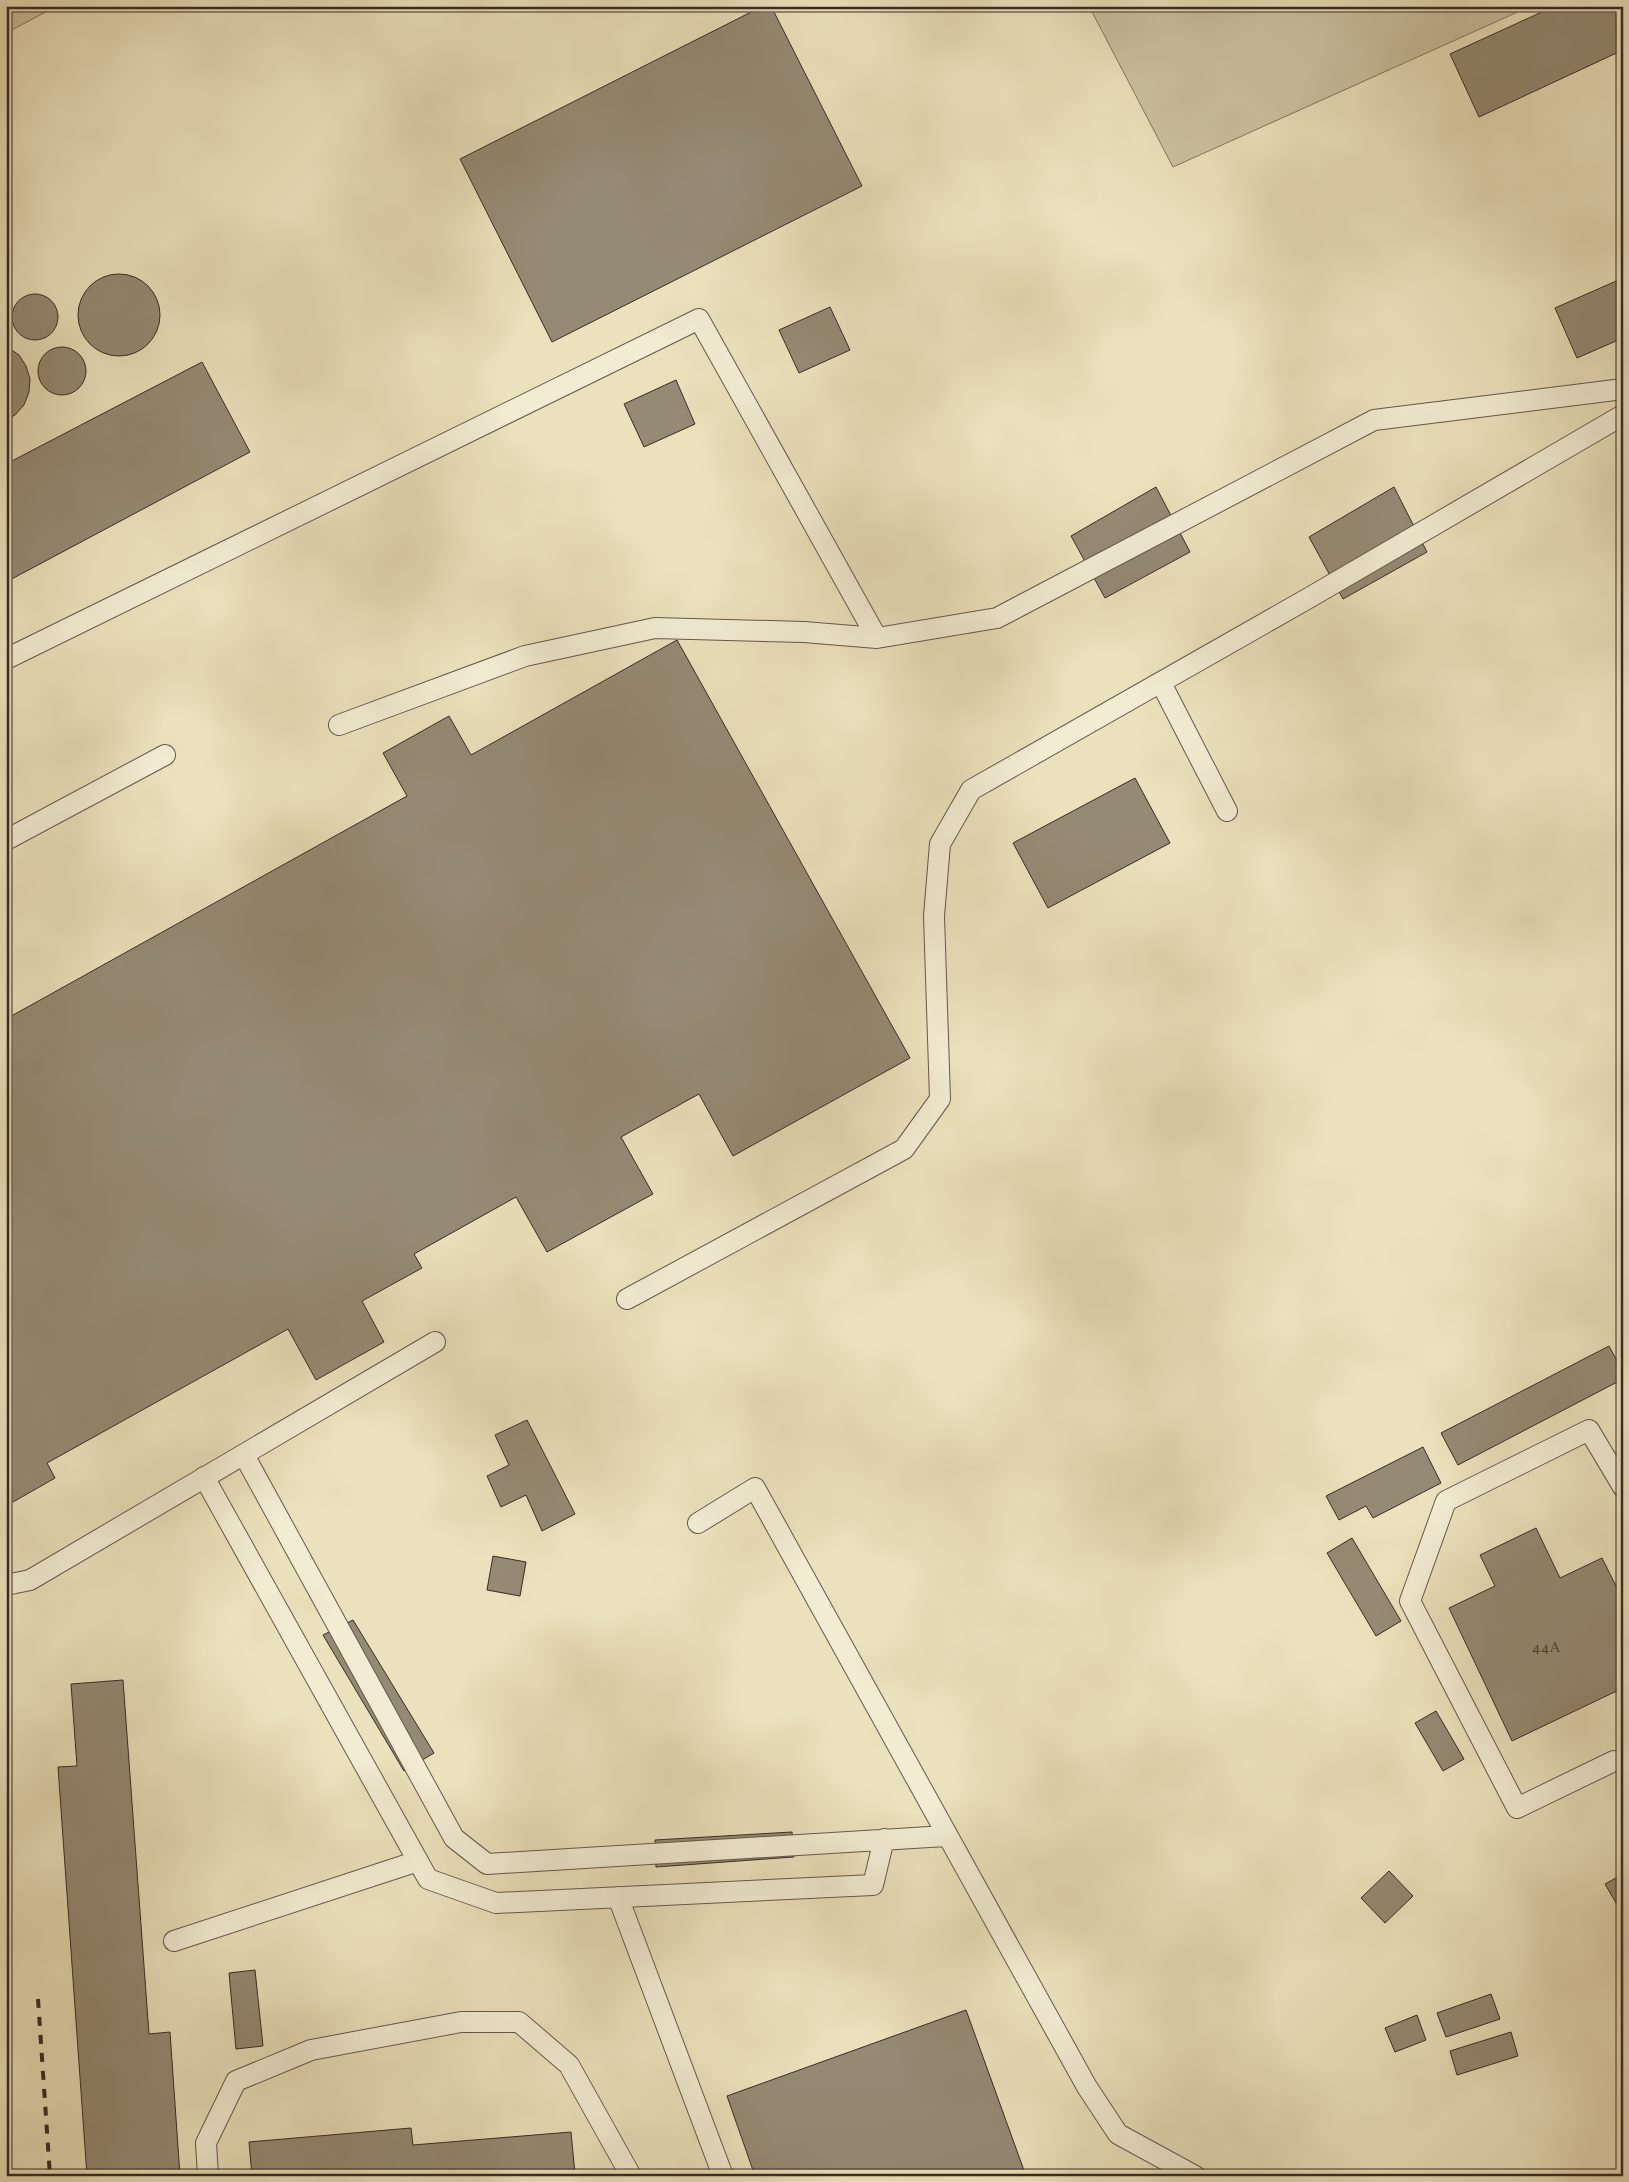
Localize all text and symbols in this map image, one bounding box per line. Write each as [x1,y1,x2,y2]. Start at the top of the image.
house number: 44А [1532,1638,1561,1659]

